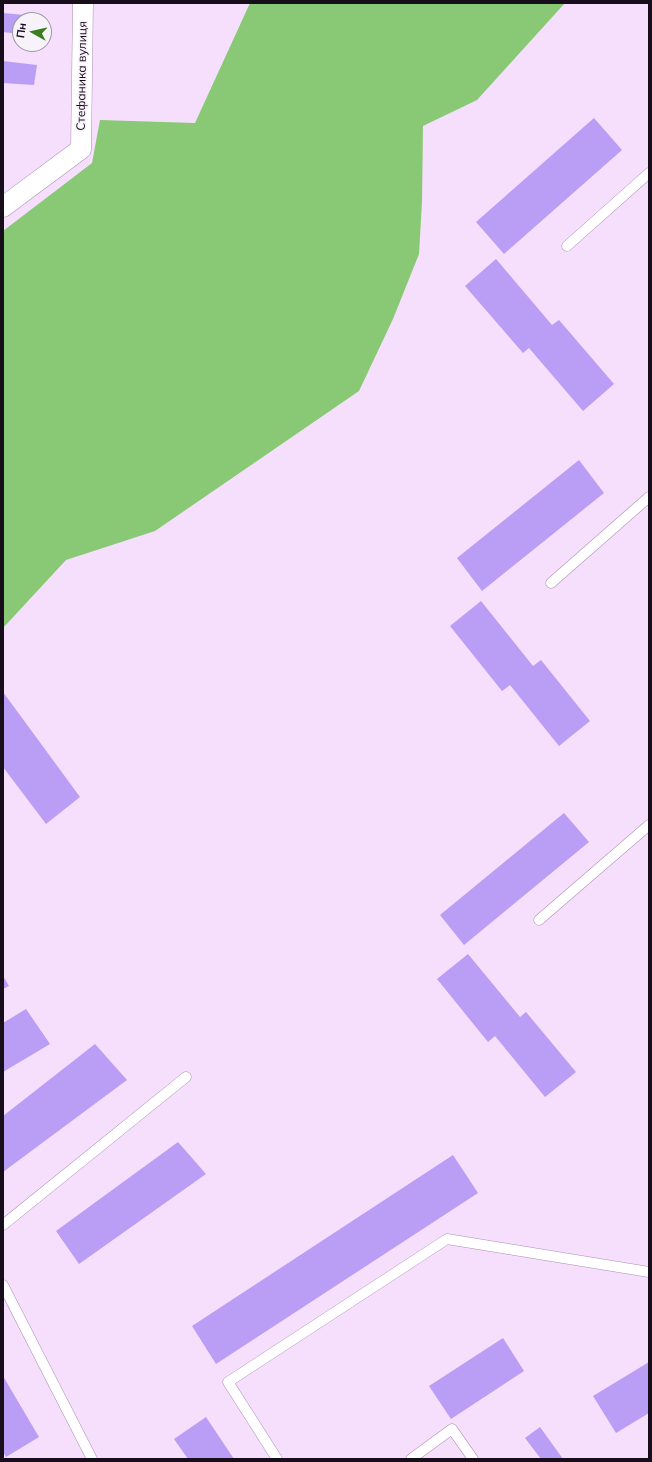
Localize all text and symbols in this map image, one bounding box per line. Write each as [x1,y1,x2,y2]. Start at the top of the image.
north arrow [12,12,52,52]
street label: Стефаника вулиця [74,21,90,131]
text: Пн [13,22,29,39]

